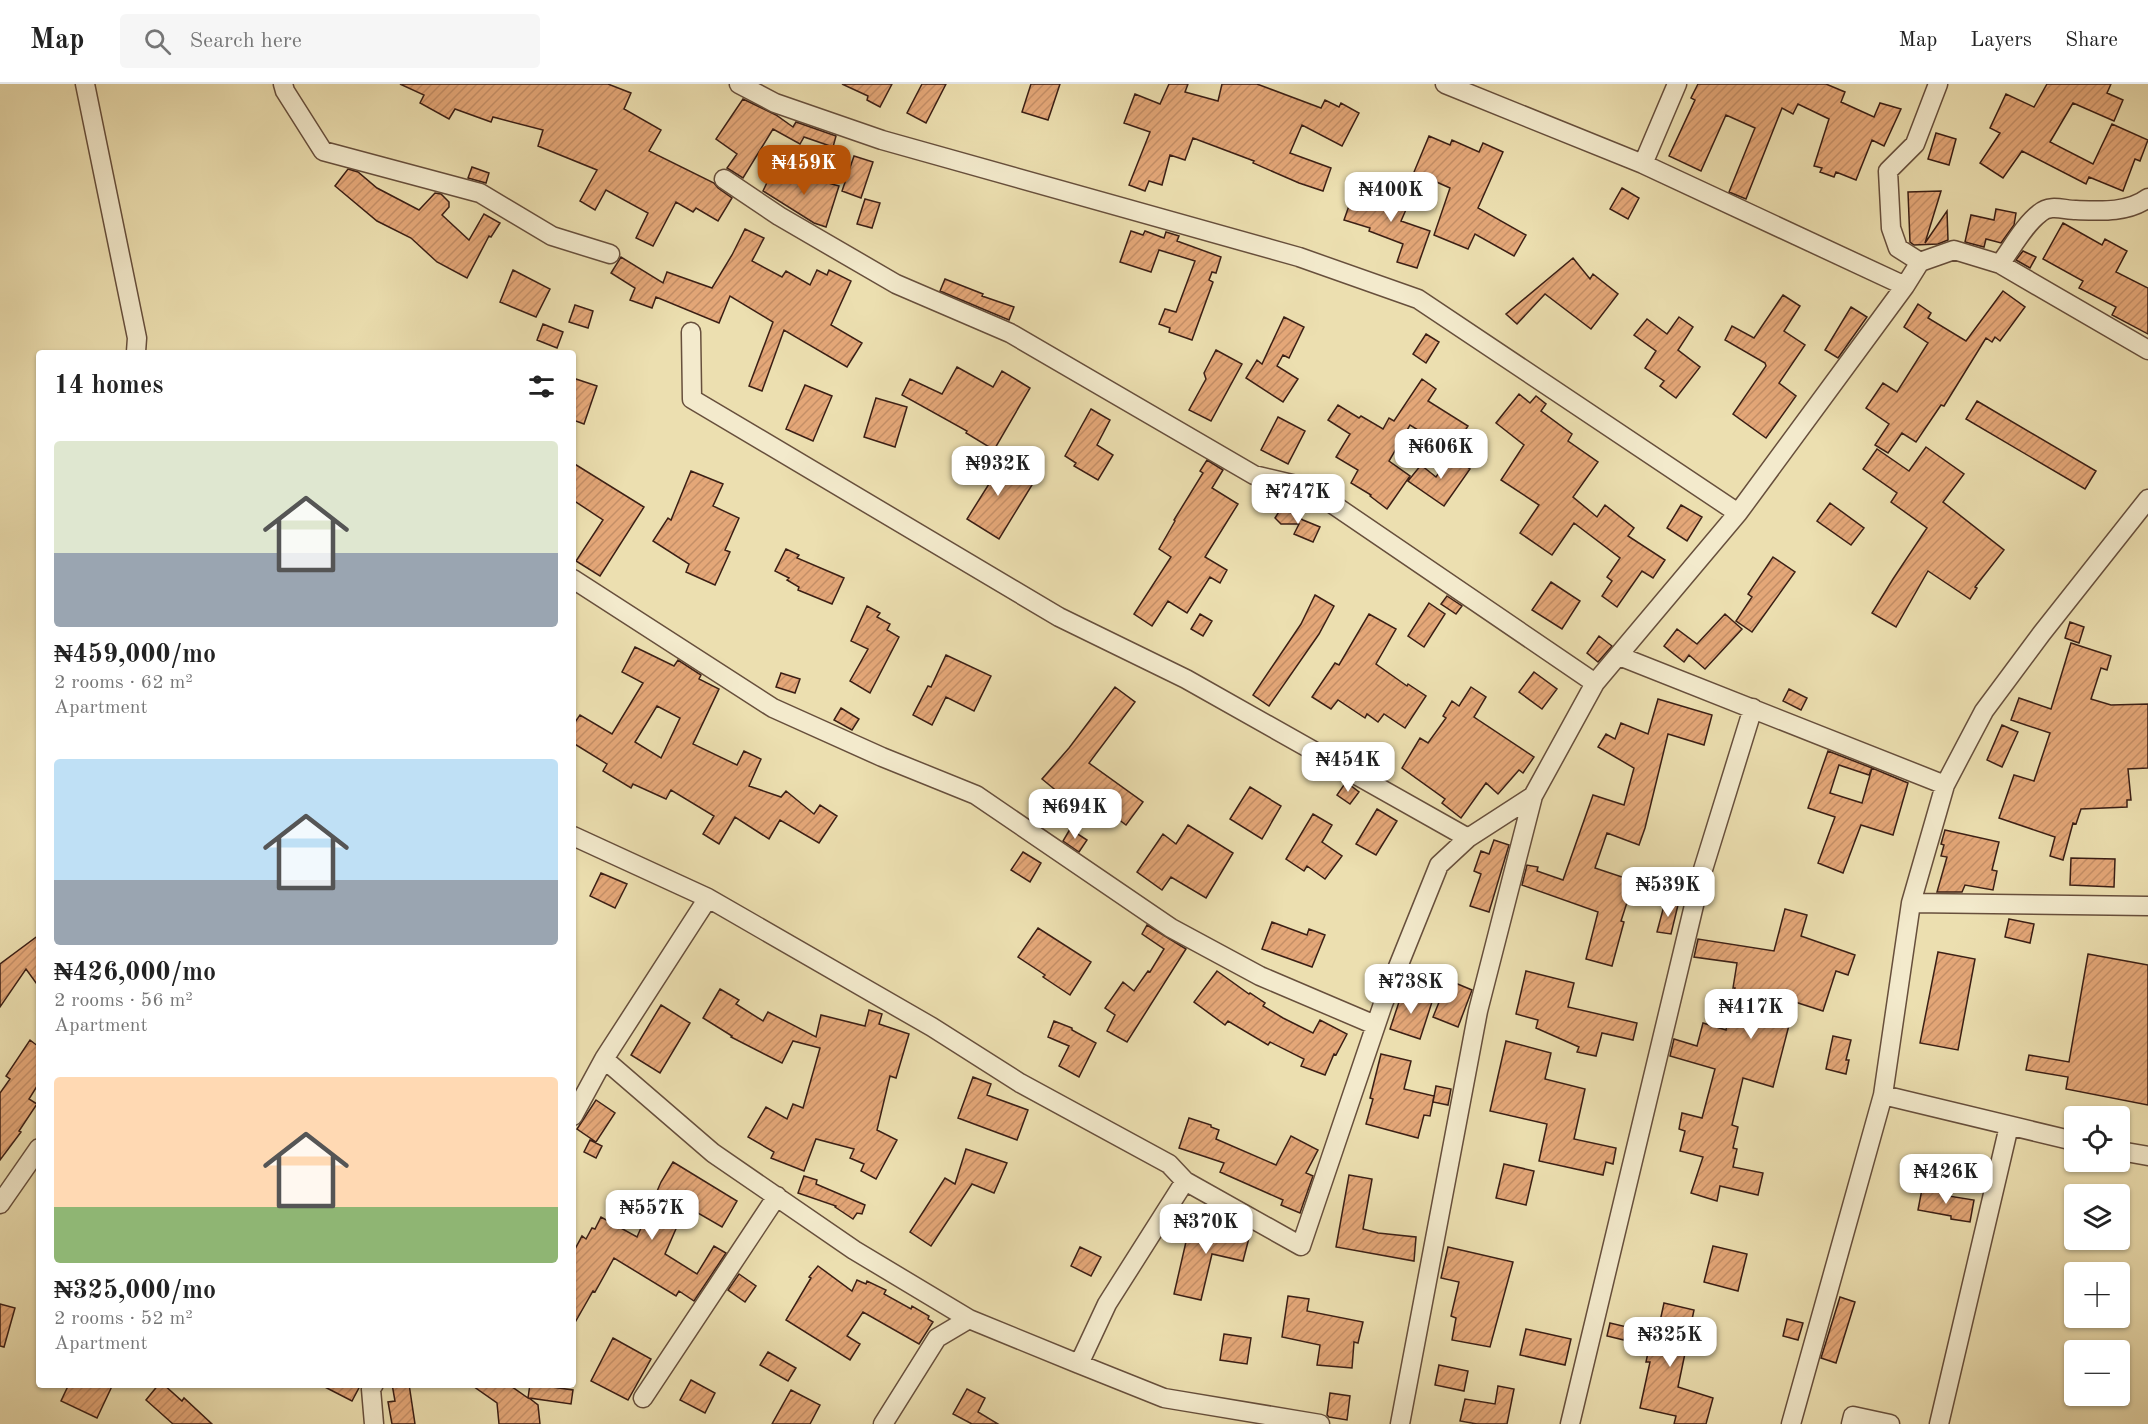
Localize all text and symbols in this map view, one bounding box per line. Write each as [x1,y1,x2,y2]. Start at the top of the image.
search box [120,14,540,68]
icon: search [141,25,174,58]
text: Map [30,27,84,55]
text: Search here [189,30,302,52]
text: Map [1898,30,1937,51]
text: Layers [1970,30,2032,51]
text: Share [2065,30,2118,51]
pin: ₦459K [762,145,846,196]
text: ₦459K [772,154,836,174]
pin: ₦400K [1349,172,1433,223]
text: ₦400K [1359,181,1423,201]
icon: filters [525,370,558,403]
text: 14 homes [54,373,163,399]
pin: ₦606K [1399,429,1483,480]
text: ₦606K [1409,438,1473,458]
pin: ₦932K [956,446,1040,497]
text: ₦932K [966,455,1030,475]
pin: ₦747K [1256,474,1340,525]
icon: home [252,480,360,588]
text: ₦747K [1266,483,1330,503]
text: ₦459,000/mo [54,642,216,668]
text: 2 rooms · 62 m² [54,673,193,693]
text: Apartment [54,698,148,718]
pin: ₦454K [1306,742,1390,793]
text: ₦454K [1316,751,1380,771]
pin: ₦694K [1033,789,1117,840]
icon: home [252,798,360,906]
text: ₦694K [1043,798,1107,818]
pin: ₦539K [1626,867,1710,918]
text: ₦539K [1636,876,1700,896]
text: ₦426,000/mo [54,960,216,986]
pin: ₦738K [1369,964,1453,1015]
text: ₦738K [1379,973,1443,993]
pin: ₦417K [1709,989,1793,1040]
text: 2 rooms · 56 m² [54,991,193,1011]
text: ₦417K [1719,998,1783,1018]
text: Apartment [54,1016,148,1036]
map controls [2064,1106,2130,1406]
button: locate [2064,1106,2130,1172]
icon: home [252,1116,360,1224]
pin: ₦426K [1904,1154,1988,1205]
text: ₦426K [1914,1163,1978,1183]
button: layers [2064,1184,2130,1250]
pin: ₦557K [610,1190,694,1241]
text: ₦557K [620,1199,684,1219]
pin: ₦370K [1164,1204,1248,1255]
text: ₦370K [1174,1213,1238,1233]
button: + [2064,1262,2130,1328]
text: ₦325,000/mo [54,1278,216,1304]
text: 2 rooms · 52 m² [54,1309,193,1329]
pin: ₦325K [1628,1317,1712,1368]
text: ₦325K [1638,1326,1702,1346]
text: Apartment [54,1334,148,1354]
button: − [2064,1340,2130,1406]

